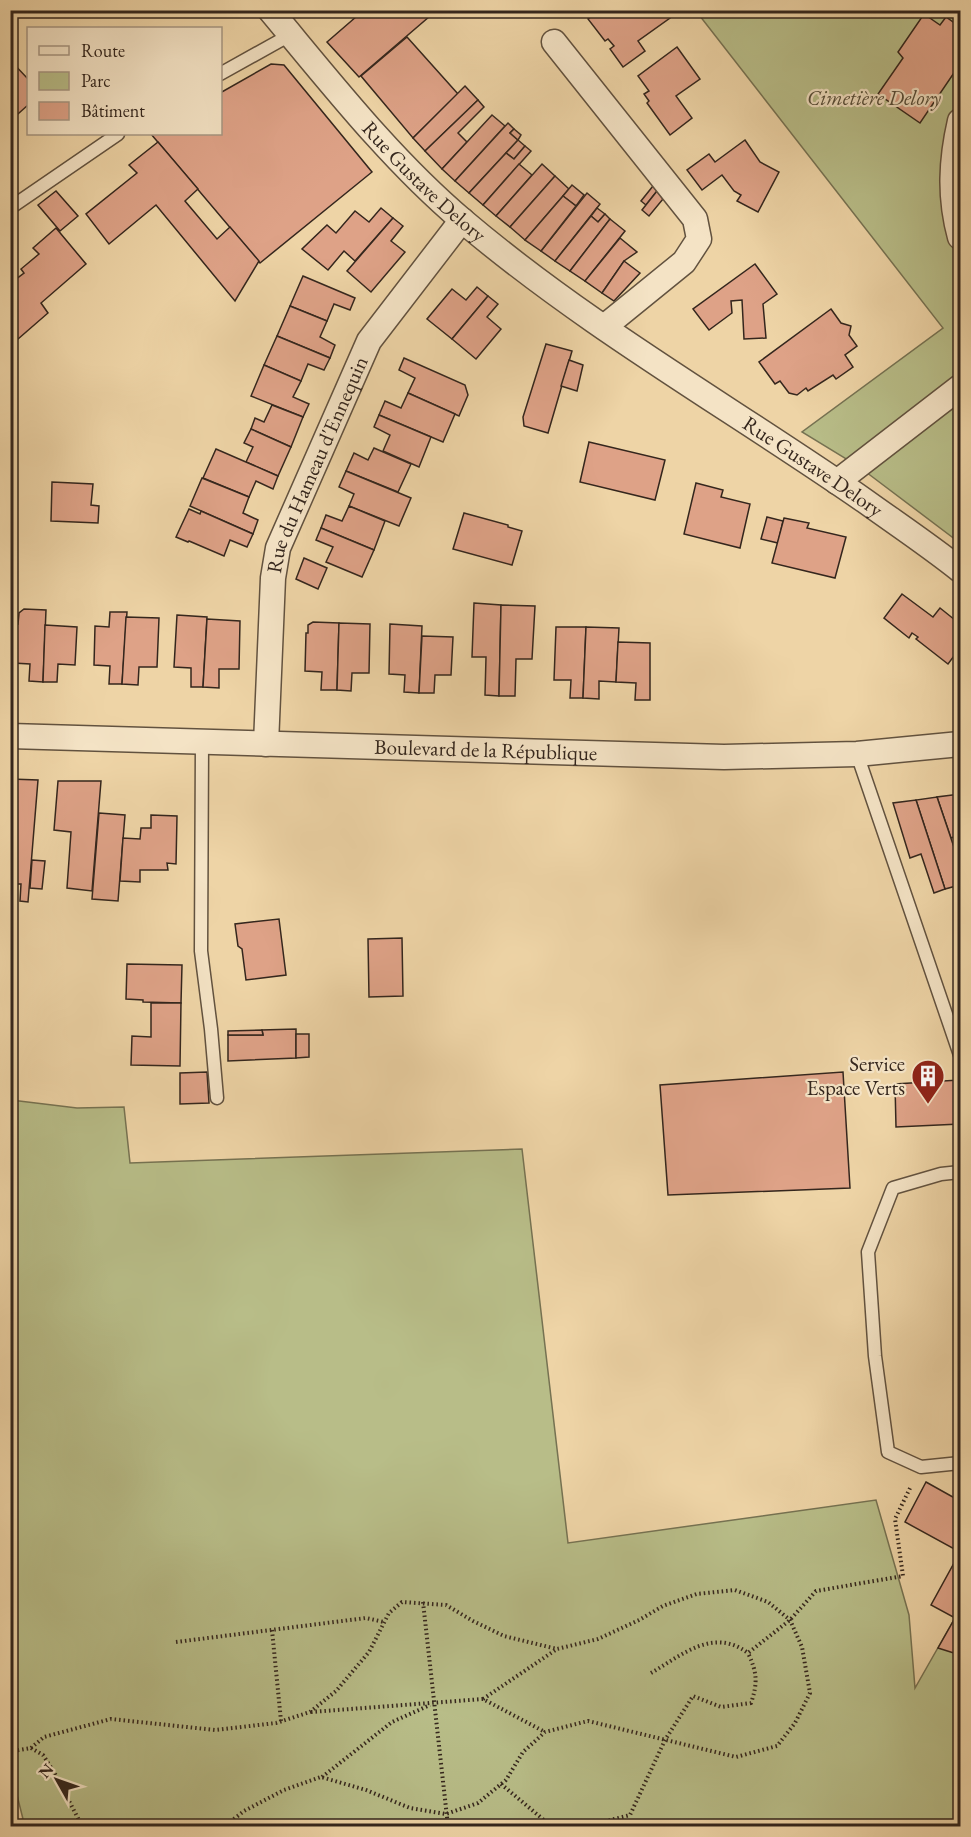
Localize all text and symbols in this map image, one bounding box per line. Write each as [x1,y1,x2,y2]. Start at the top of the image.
legend [27,27,222,135]
text: Route [81,39,125,62]
text: Parc [81,69,111,92]
park label: Cimetière Delory [807,84,942,111]
text: Bâtiment [81,99,145,122]
street label: Rue Gustave Delory [357,115,493,248]
street label: Rue du Hameau d'Ennequin [260,352,374,575]
street label: Rue Gustave Delory [738,409,889,523]
street label: Boulevard de la République [374,733,598,766]
place label: Service Espace Verts [806,1050,905,1101]
building icon: Service Espace Verts [910,1058,946,1105]
north arrow [27,1750,87,1810]
text: N [34,1759,58,1782]

